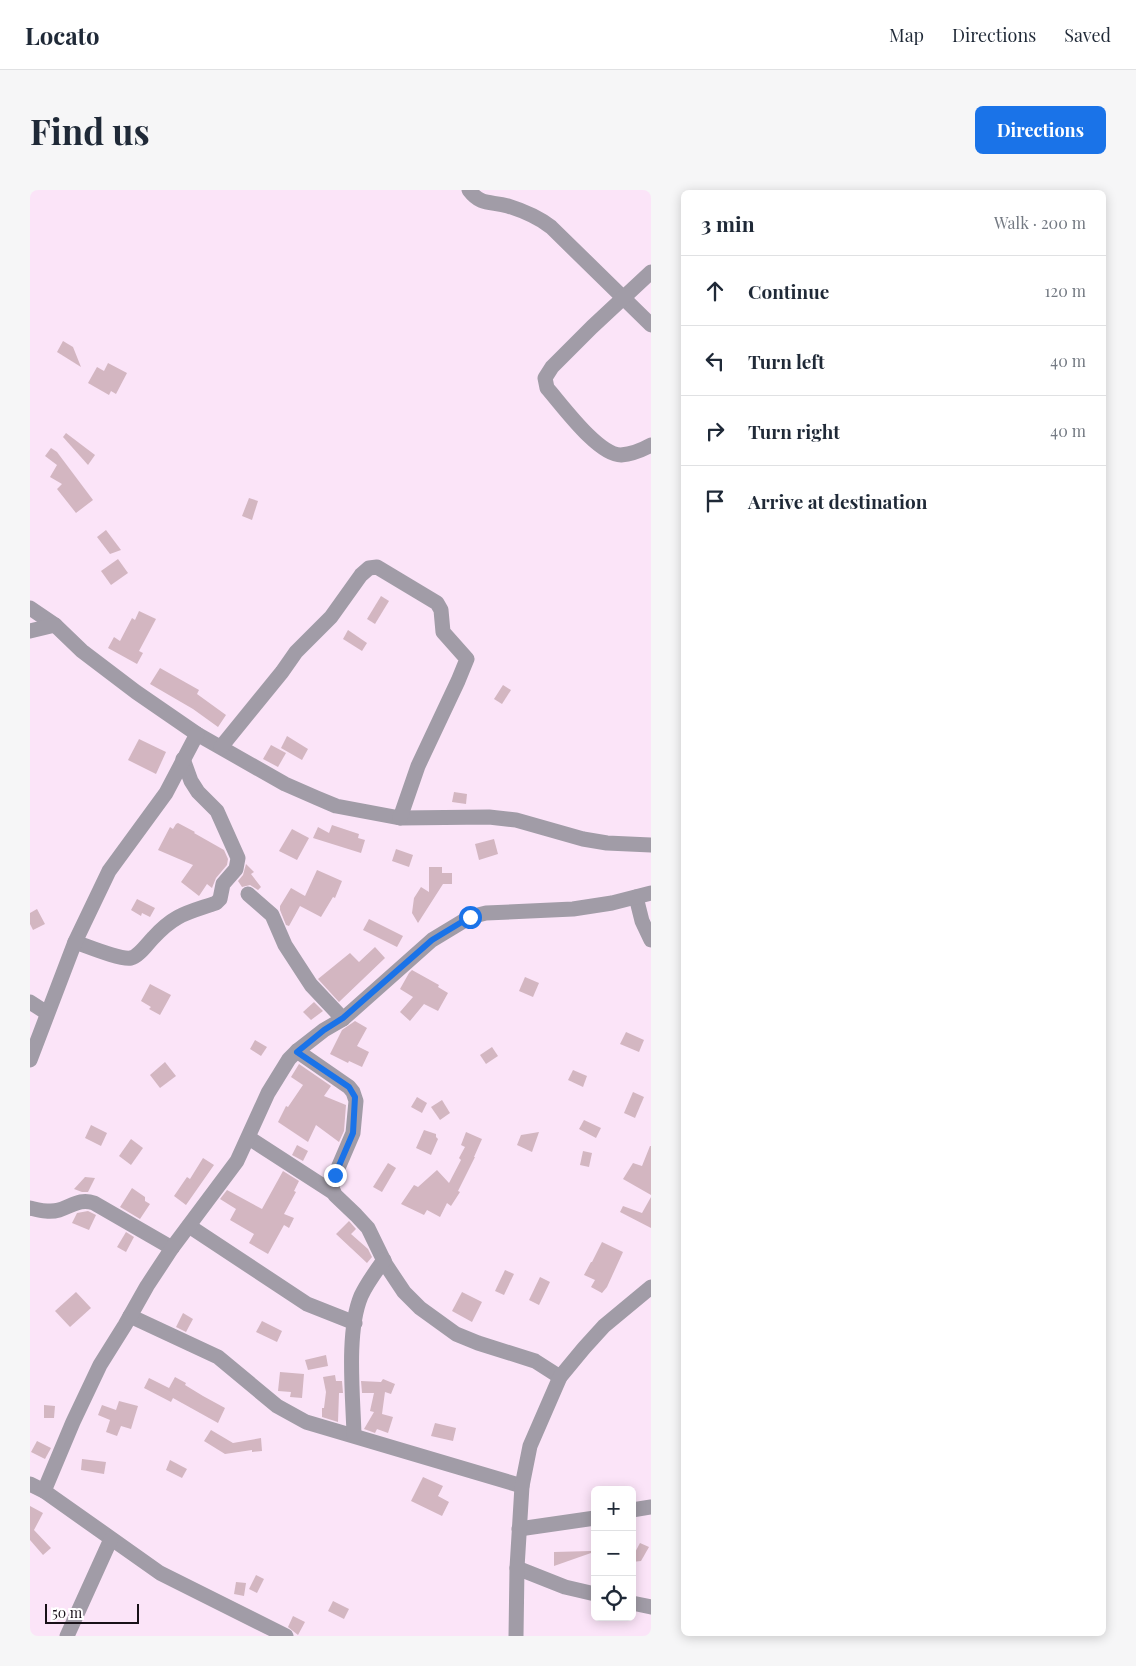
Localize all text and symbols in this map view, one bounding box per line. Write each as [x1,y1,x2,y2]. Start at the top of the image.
text: Locato [25,19,99,51]
text: Map [889,23,924,47]
text: Directions [952,23,1036,47]
text: Saved [1064,23,1111,47]
button: Directions [975,106,1106,154]
text: Find us [30,107,150,154]
text: 3 min [701,209,755,237]
text: Walk · 200 m [994,212,1086,233]
icon: ahead [701,277,729,305]
text: Continue [748,278,829,304]
text: 120 m [1045,280,1086,301]
icon: left [701,347,729,375]
text: Turn left [748,348,825,374]
text: 40 m [1050,350,1086,371]
icon: right [701,417,729,445]
text: Turn right [748,418,840,444]
text: 40 m [1050,420,1086,441]
icon: arrive [701,487,729,515]
text: Arrive at destination [748,488,928,514]
route start [459,906,482,929]
route end [324,1164,347,1187]
map controls [591,1486,636,1621]
button: + [591,1486,636,1531]
button: − [591,1531,636,1576]
button: locate [591,1576,636,1621]
scale bar [45,1601,139,1624]
text: 50 m [52,1603,82,1622]

